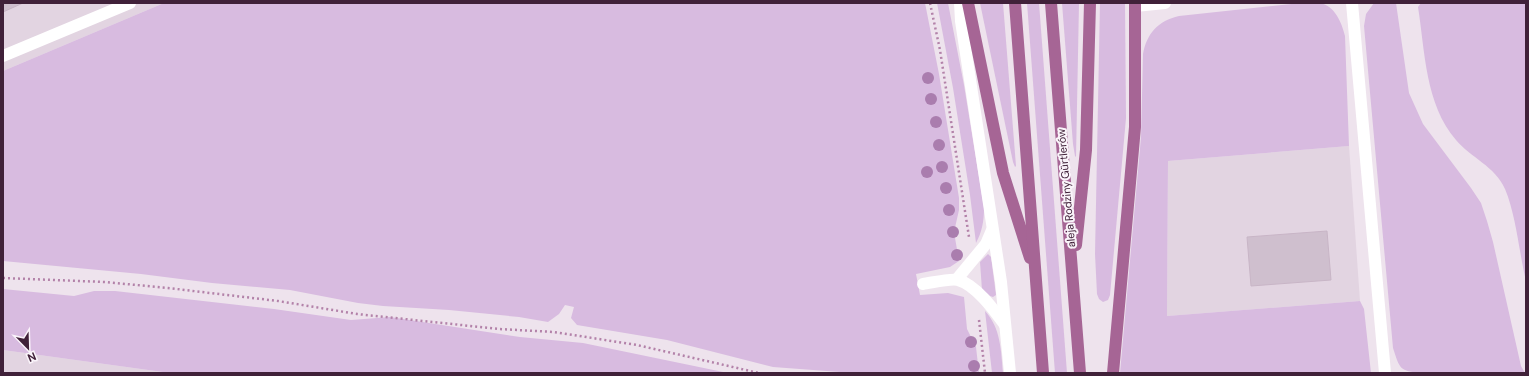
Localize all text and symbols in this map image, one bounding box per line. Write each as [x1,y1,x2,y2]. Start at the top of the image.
street label: aleja Rodziny Gürtlerów [1054,127,1078,248]
north arrow [8,328,48,368]
text: N [25,349,38,365]

